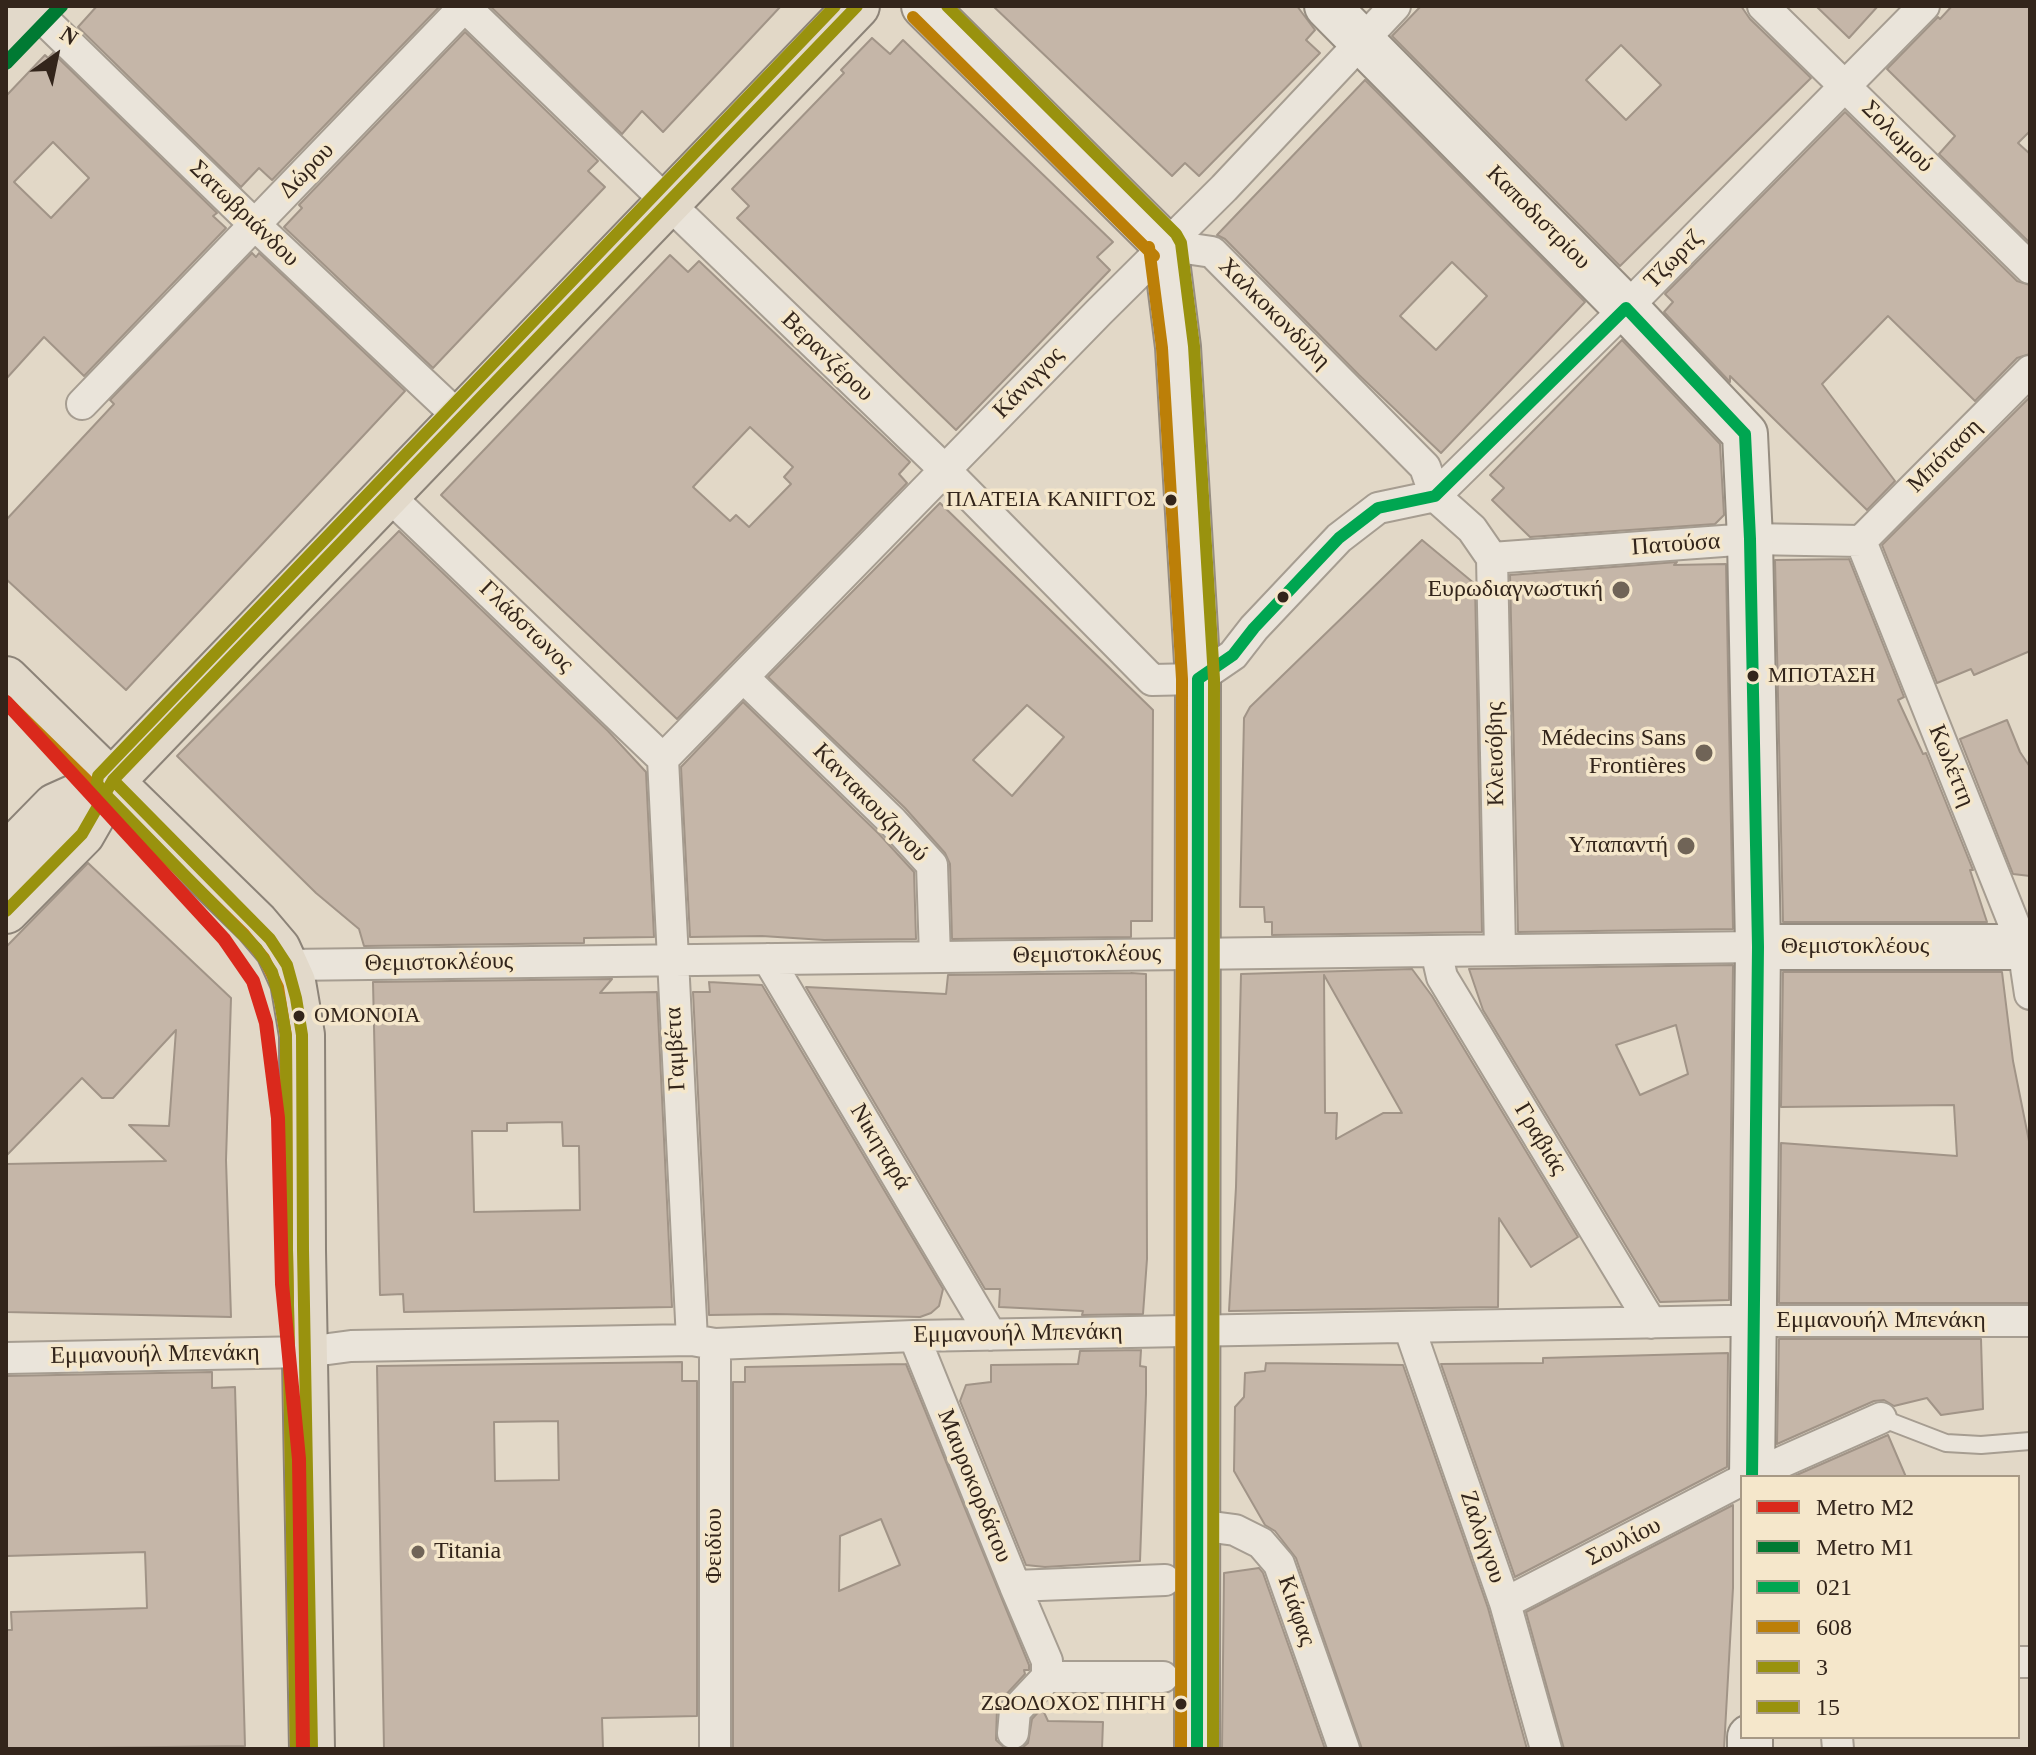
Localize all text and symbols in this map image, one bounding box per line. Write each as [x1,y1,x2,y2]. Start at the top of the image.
north arrow [16,16,96,96]
text: N [56,21,83,50]
street label: Σολωμού [1855,95,1939,179]
street label: Δώρου [273,137,341,205]
street label: Σατωβριάνδου [183,155,305,273]
street label: Καποδιστρίου [1480,160,1596,276]
street label: Τζωρτζ [1639,225,1709,295]
street label: Χαλκοκονδύλη [1212,252,1336,376]
street label: Βερανζέρου [775,306,879,408]
street label: Κάνιγγος [988,341,1070,425]
street label: Μπόταση [1902,413,1988,499]
place label: ΠΛΑΤΕΙΑ ΚΑΝΙΓΓΟΣ [946,487,1156,513]
marker: ΠΛΑΤΕΙΑ ΚΑΝΙΓΓΟΣ [1163,492,1179,508]
street label: Πατούσα [1631,528,1721,562]
street label: Γλάδστωνος [473,575,579,679]
place label: Ευρωδιαγνωστική [1427,576,1603,604]
marker: Ευρωδιαγνωστική [1610,579,1632,601]
unlabelled marker [1275,589,1291,605]
place label: ΜΠΟΤΑΣΗ [1768,663,1876,689]
marker: ΜΠΟΤΑΣΗ [1745,668,1761,684]
street label: Κλεισόβης [1481,701,1511,807]
street label: Κωλέττη [1922,721,1980,811]
place label: Médecins Sans Frontières [1541,725,1686,781]
street label: Καντακουζηνού [806,738,934,868]
marker: Médecins Sans Frontières [1693,742,1715,764]
place label: Υπαπαντή [1568,832,1668,860]
marker: Υπαπαντή [1675,835,1697,857]
street label: Θεμιστοκλέους [1781,933,1929,961]
street label: Θεμιστοκλέους [1013,939,1161,971]
street label: Θεμιστοκλέους [365,947,513,979]
place label: ΟΜΟΝΟΙΑ [314,1003,420,1029]
street label: Γαμβέτα [659,1006,693,1092]
marker: ΟΜΟΝΟΙΑ [291,1008,307,1024]
street label: Γραβιάς [1507,1098,1573,1180]
street label: Νικηταρά [843,1099,917,1195]
street label: Εμμανουήλ Μπενάκη [1776,1307,1986,1335]
street label: Εμμανουήλ Μπενάκη [913,1318,1123,1350]
street label: Εμμανουήλ Μπενάκη [50,1339,260,1371]
street label: Μαυροκορδάτου [930,1405,1018,1567]
legend [1740,1475,2020,1739]
street label: Ζαλόγγου [1453,1487,1511,1587]
text: Metro Μ2 [1816,1494,1914,1520]
street label: Φειδίου [701,1508,729,1584]
street label: Σουλίου [1582,1511,1666,1573]
text: Metro Μ1 [1816,1534,1914,1560]
place label: Titania [434,1538,501,1566]
marker: Titania [409,1543,427,1561]
street label: Κιάφας [1271,1572,1321,1650]
text: 021 [1816,1574,1852,1600]
text: 608 [1816,1614,1852,1640]
text: 3 [1816,1654,1828,1680]
place label: ΖΩΟΔΟΧΟΣ ΠΗΓΗ [981,1691,1166,1717]
text: 15 [1816,1694,1840,1720]
marker: ΖΩΟΔΟΧΟΣ ΠΗΓΗ [1173,1696,1189,1712]

